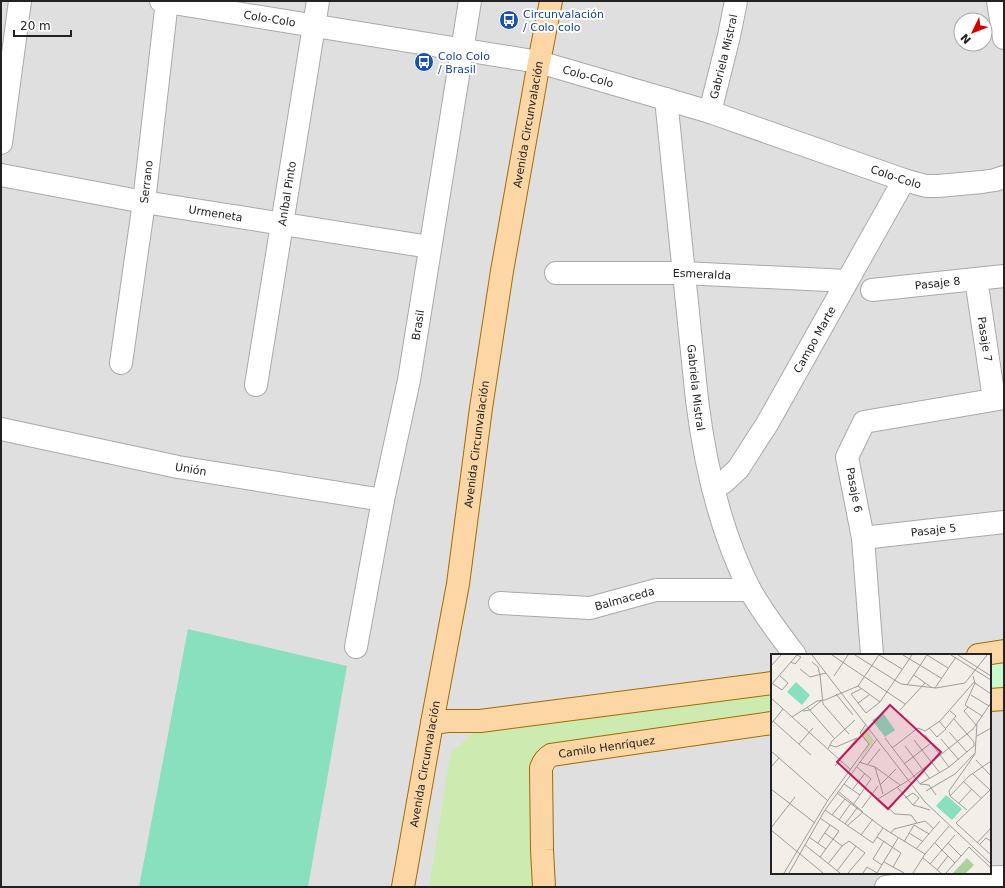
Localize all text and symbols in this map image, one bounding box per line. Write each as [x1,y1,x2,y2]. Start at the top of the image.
street label: Colo-Colo [243,8,297,29]
place label: Circunvalación / Colo colo [523,8,604,34]
bus stop icon: Circunvalación / Colo colo [498,9,520,31]
scale bar [14,12,71,38]
north arrow [953,12,993,52]
street label: Gabriela Mistral [707,13,740,100]
text: 20 m [20,19,51,33]
text: N [958,31,974,46]
place label: Colo Colo / Brasil [438,50,490,76]
bus stop icon: Colo Colo / Brasil [413,51,435,73]
street label: Avenida Circunvalación [510,60,546,189]
street label: Colo-Colo [561,63,615,90]
street label: Serrano [137,159,155,204]
street label: Aníbal Pinto [275,160,299,227]
street label: Colo-Colo [869,162,923,191]
street label: Urmeneta [188,203,244,224]
street label: Esmeralda [673,267,731,282]
street label: Pasaje 8 [914,274,961,292]
street label: Campo Marte [791,304,838,375]
street label: Brasil [409,309,427,341]
street label: Pasaje 7 [975,316,995,363]
street label: Gabriela Mistral [685,344,708,432]
street label: Avenida Circunvalación [462,380,492,509]
street label: Unión [174,460,208,478]
street label: Pasaje 6 [843,466,865,514]
street label: Pasaje 5 [910,521,957,539]
street label: Balmaceda [593,584,656,613]
inset map [771,654,991,874]
street label: Avenida Circunvalación [407,699,443,828]
street label: Camilo Henríquez [557,733,656,760]

